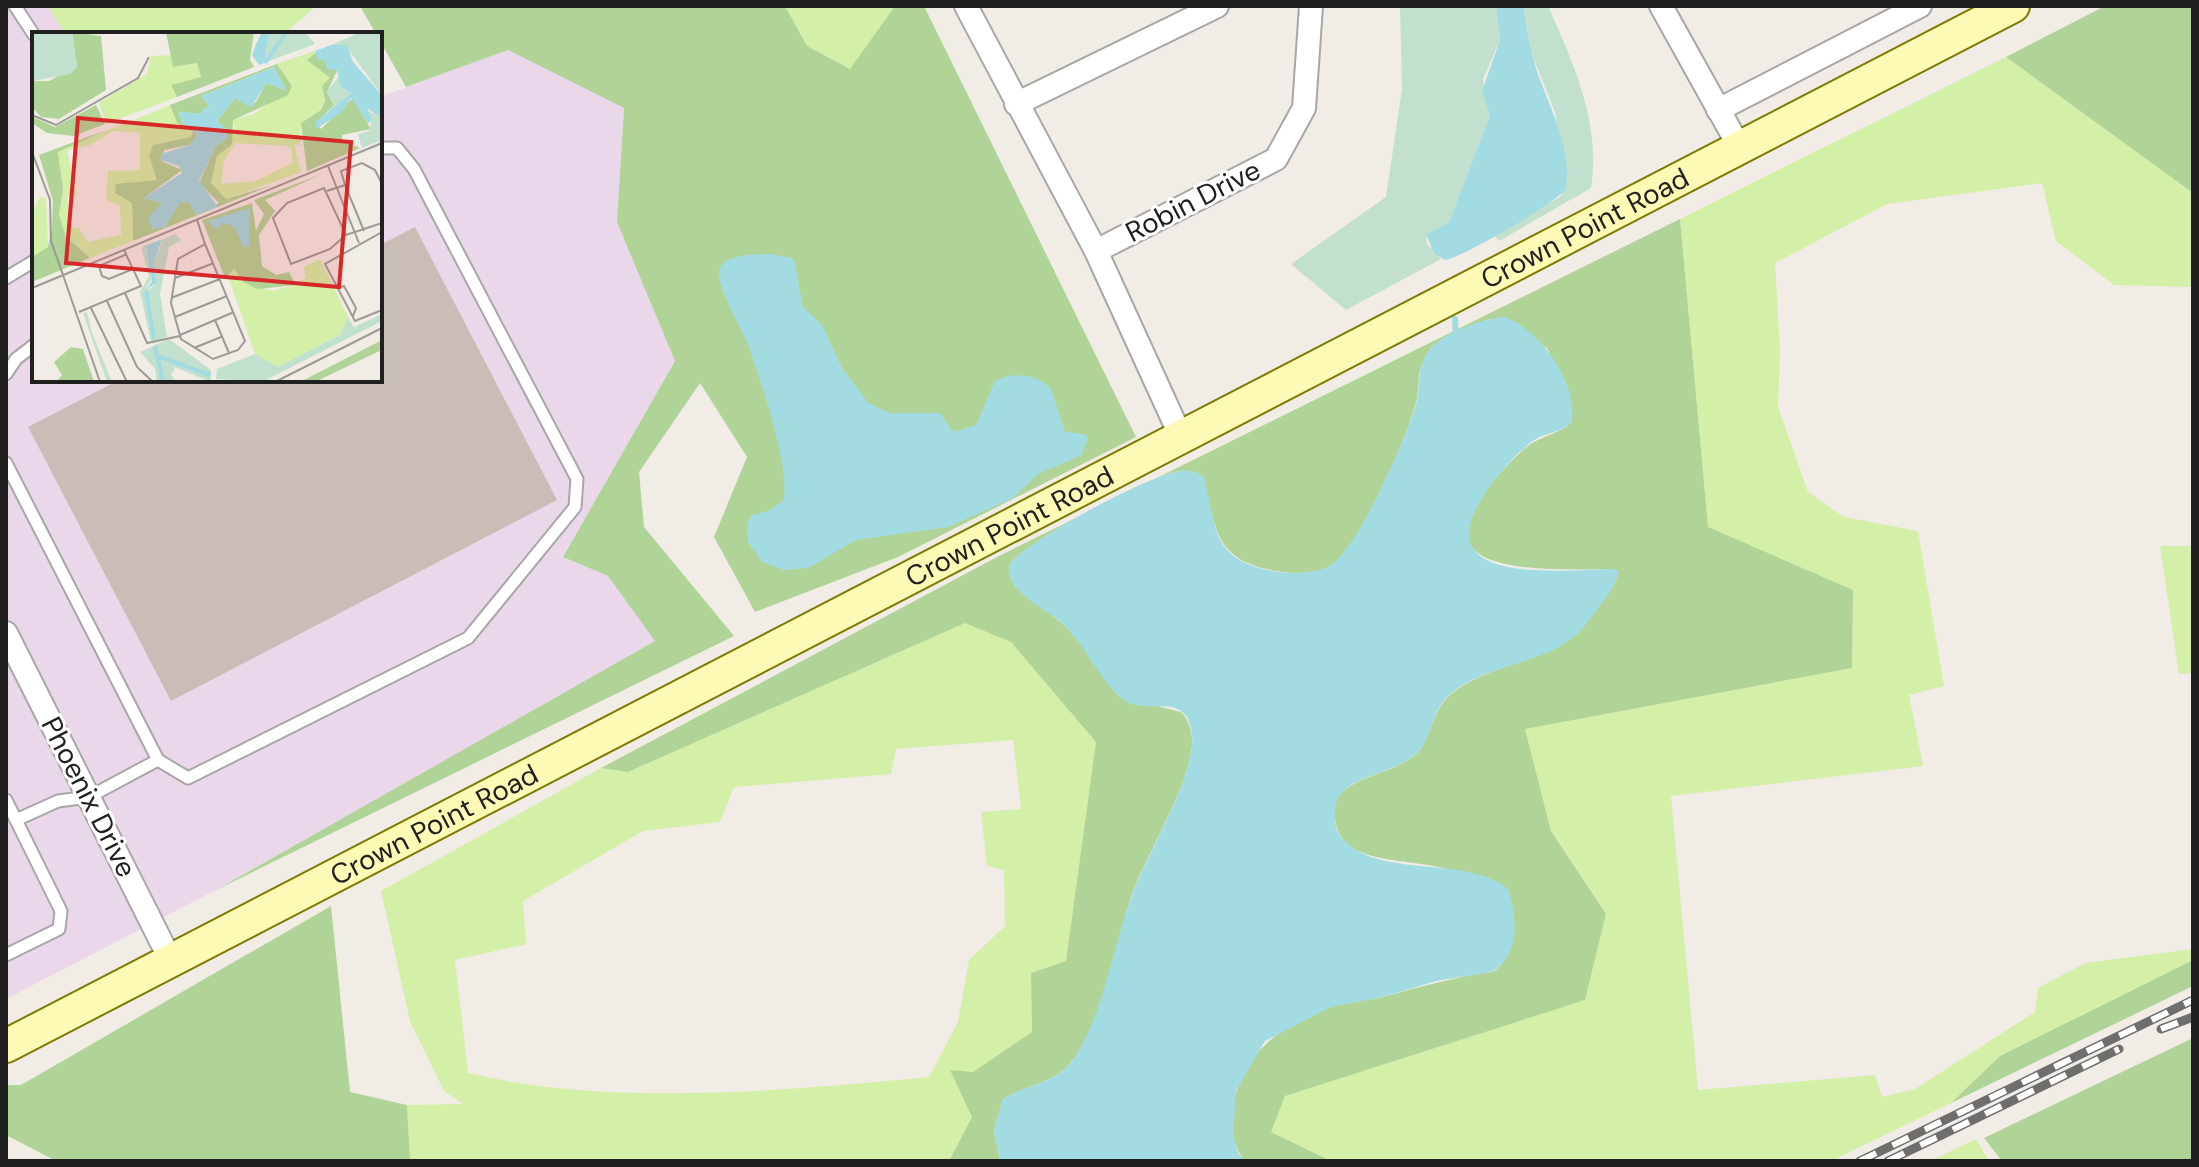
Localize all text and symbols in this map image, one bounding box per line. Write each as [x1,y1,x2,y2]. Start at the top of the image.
inset map [32,32,382,382]
street label: Robin Drive [1119,151,1267,251]
street label: Crown Point Road [1474,159,1695,297]
street label: Crown Point Road [899,457,1120,595]
street label: Phoenix Drive [33,711,145,883]
street label: Crown Point Road [324,755,544,893]

